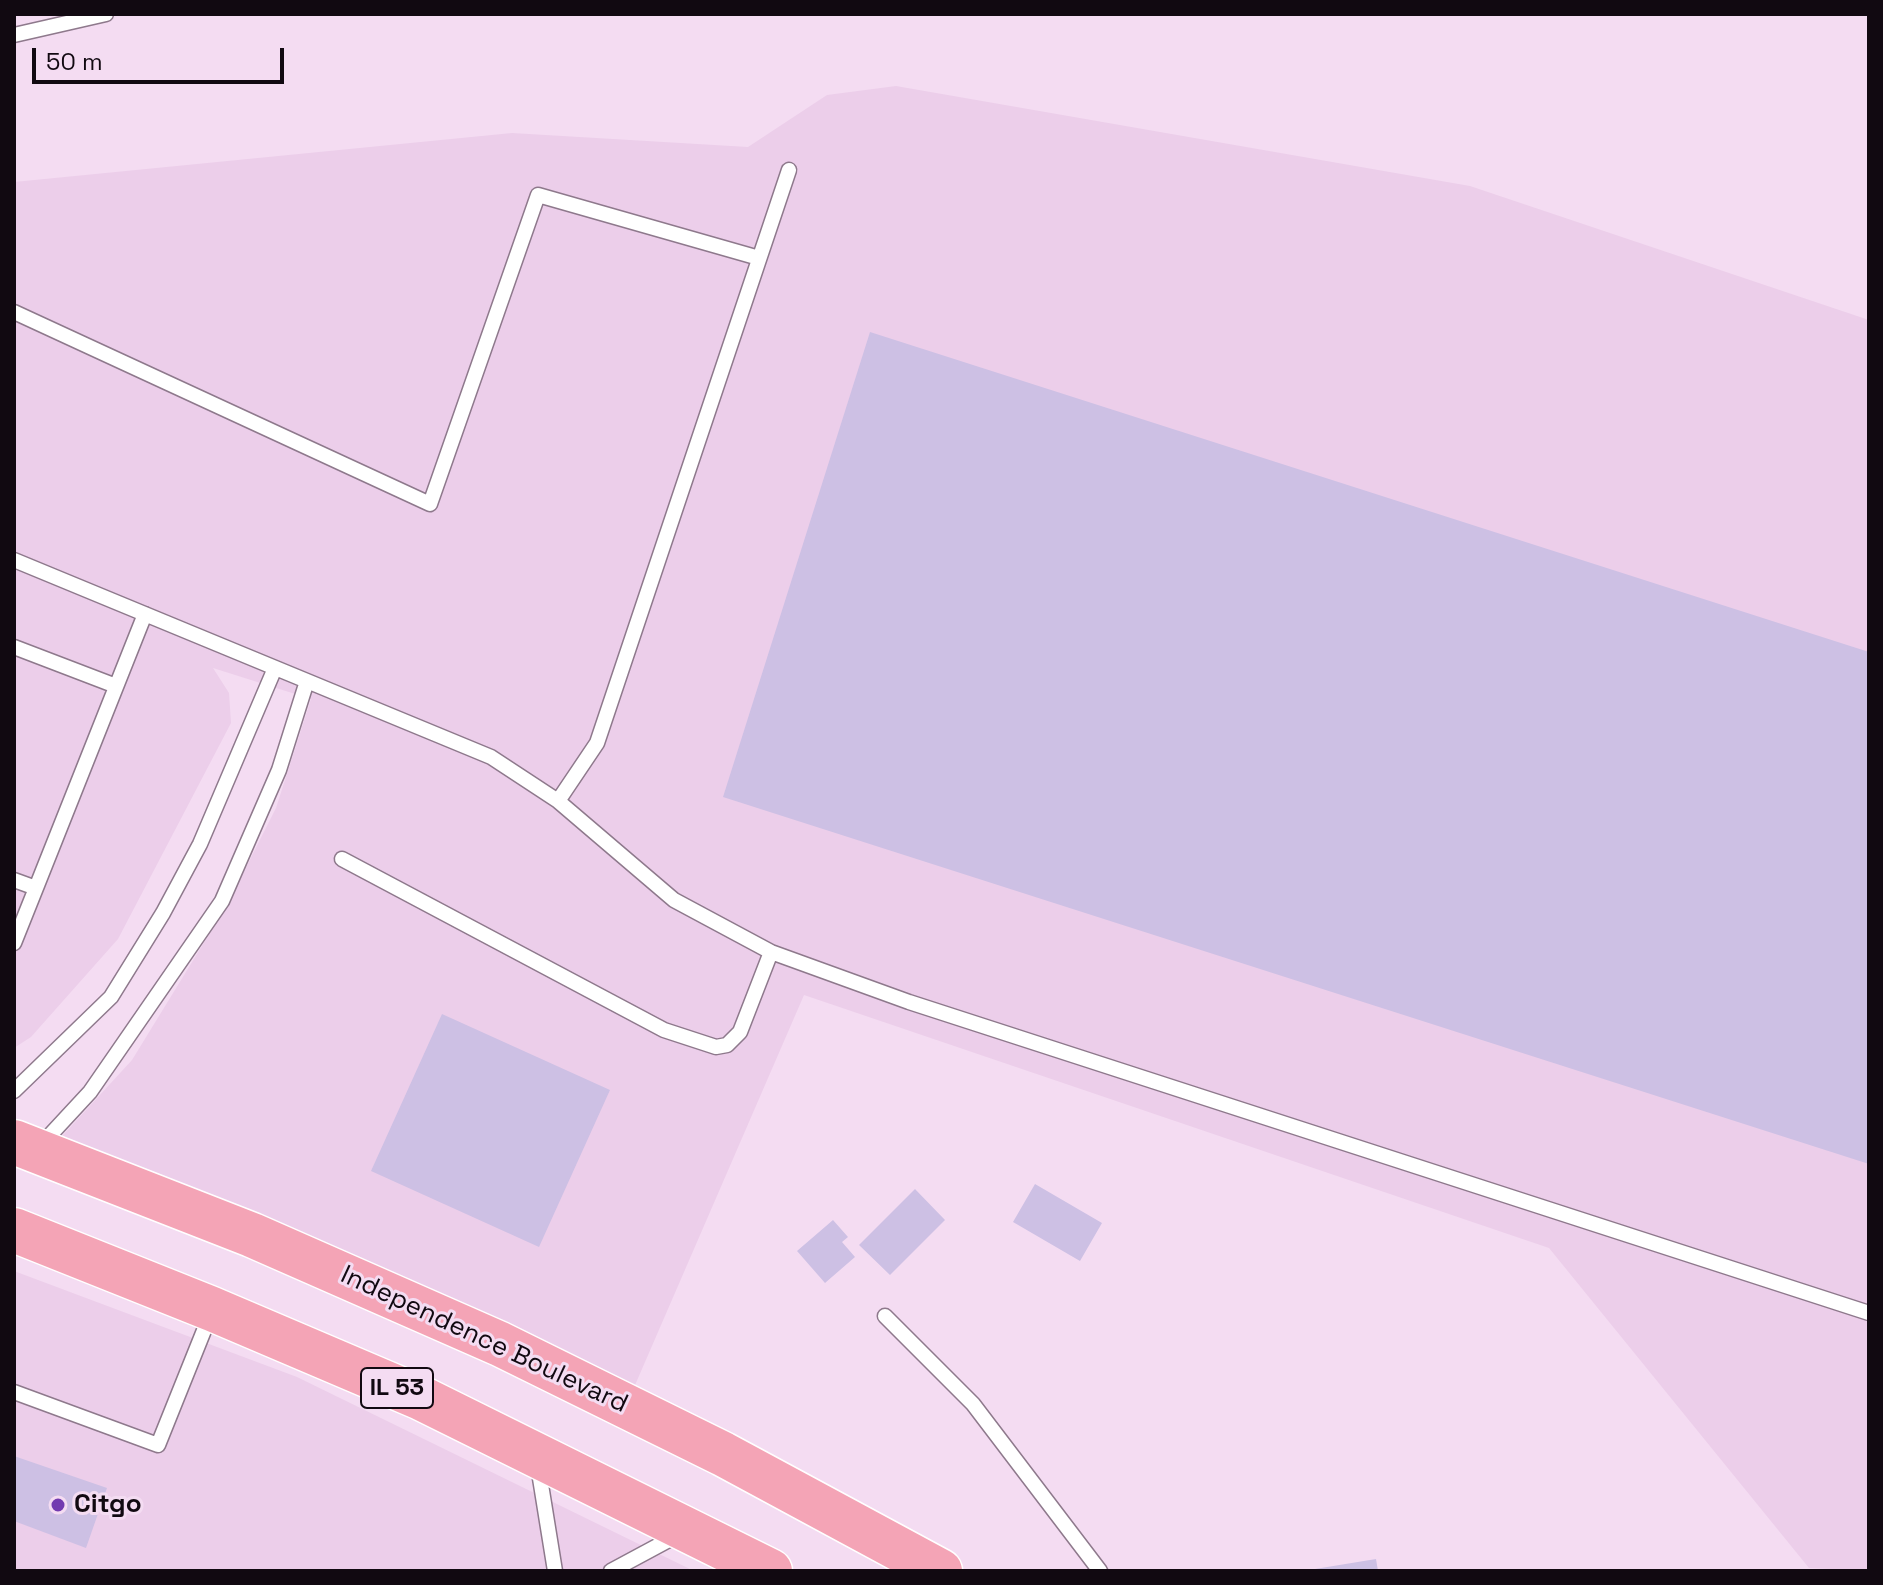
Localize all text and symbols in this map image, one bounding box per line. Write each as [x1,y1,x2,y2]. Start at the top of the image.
scale bar [36,32,288,82]
text: 50 m [46,46,103,77]
street label: Independence Boulevard [335,1260,633,1420]
road number: IL 53 [361,1368,433,1408]
place label: Citgo [74,1489,142,1521]
marker: Citgo [49,1496,67,1514]

